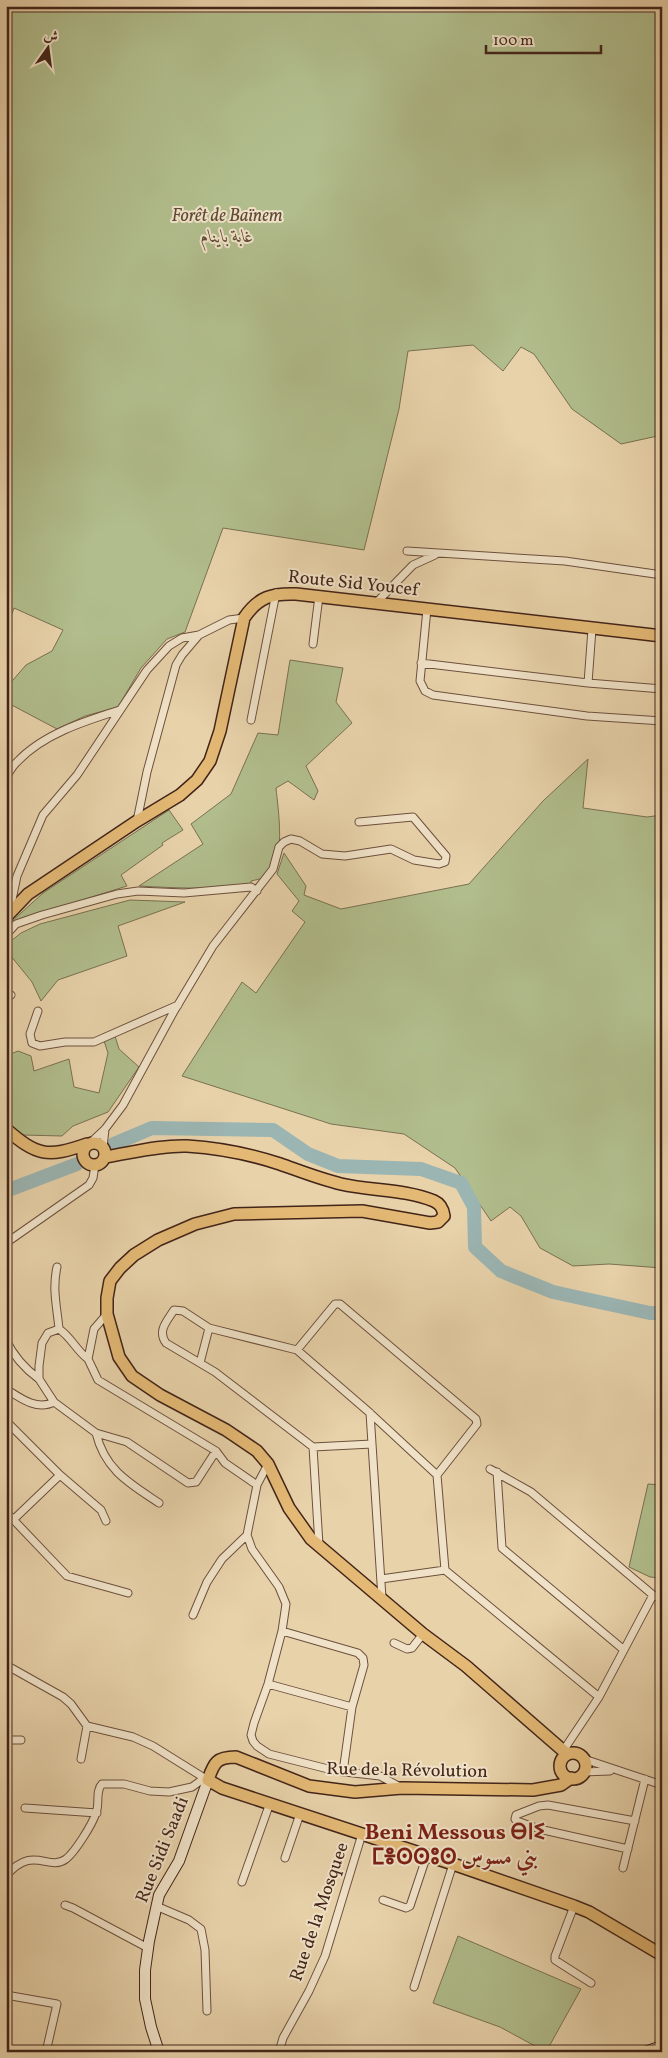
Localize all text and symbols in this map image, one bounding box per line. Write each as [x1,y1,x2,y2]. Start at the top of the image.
north arrow [22,22,72,72]
scale bar [486,22,600,54]
text: ش [42,26,60,48]
text: 100 m [493,31,533,52]
park label: Forêt de Baïnem غابة باينام [171,204,283,252]
street label: Route Sid Youcef [287,565,421,603]
street label: Rue de la Révolution [326,1757,488,1785]
street label: Rue Sidi Saadi [130,1793,196,1907]
district label: Beni Messous ⴱⵏⵉ ⵎⴻⵙⵙⵓⵙ بني مسوس [365,1818,545,1876]
street label: Rue de la Mosquee [284,1839,356,1985]

